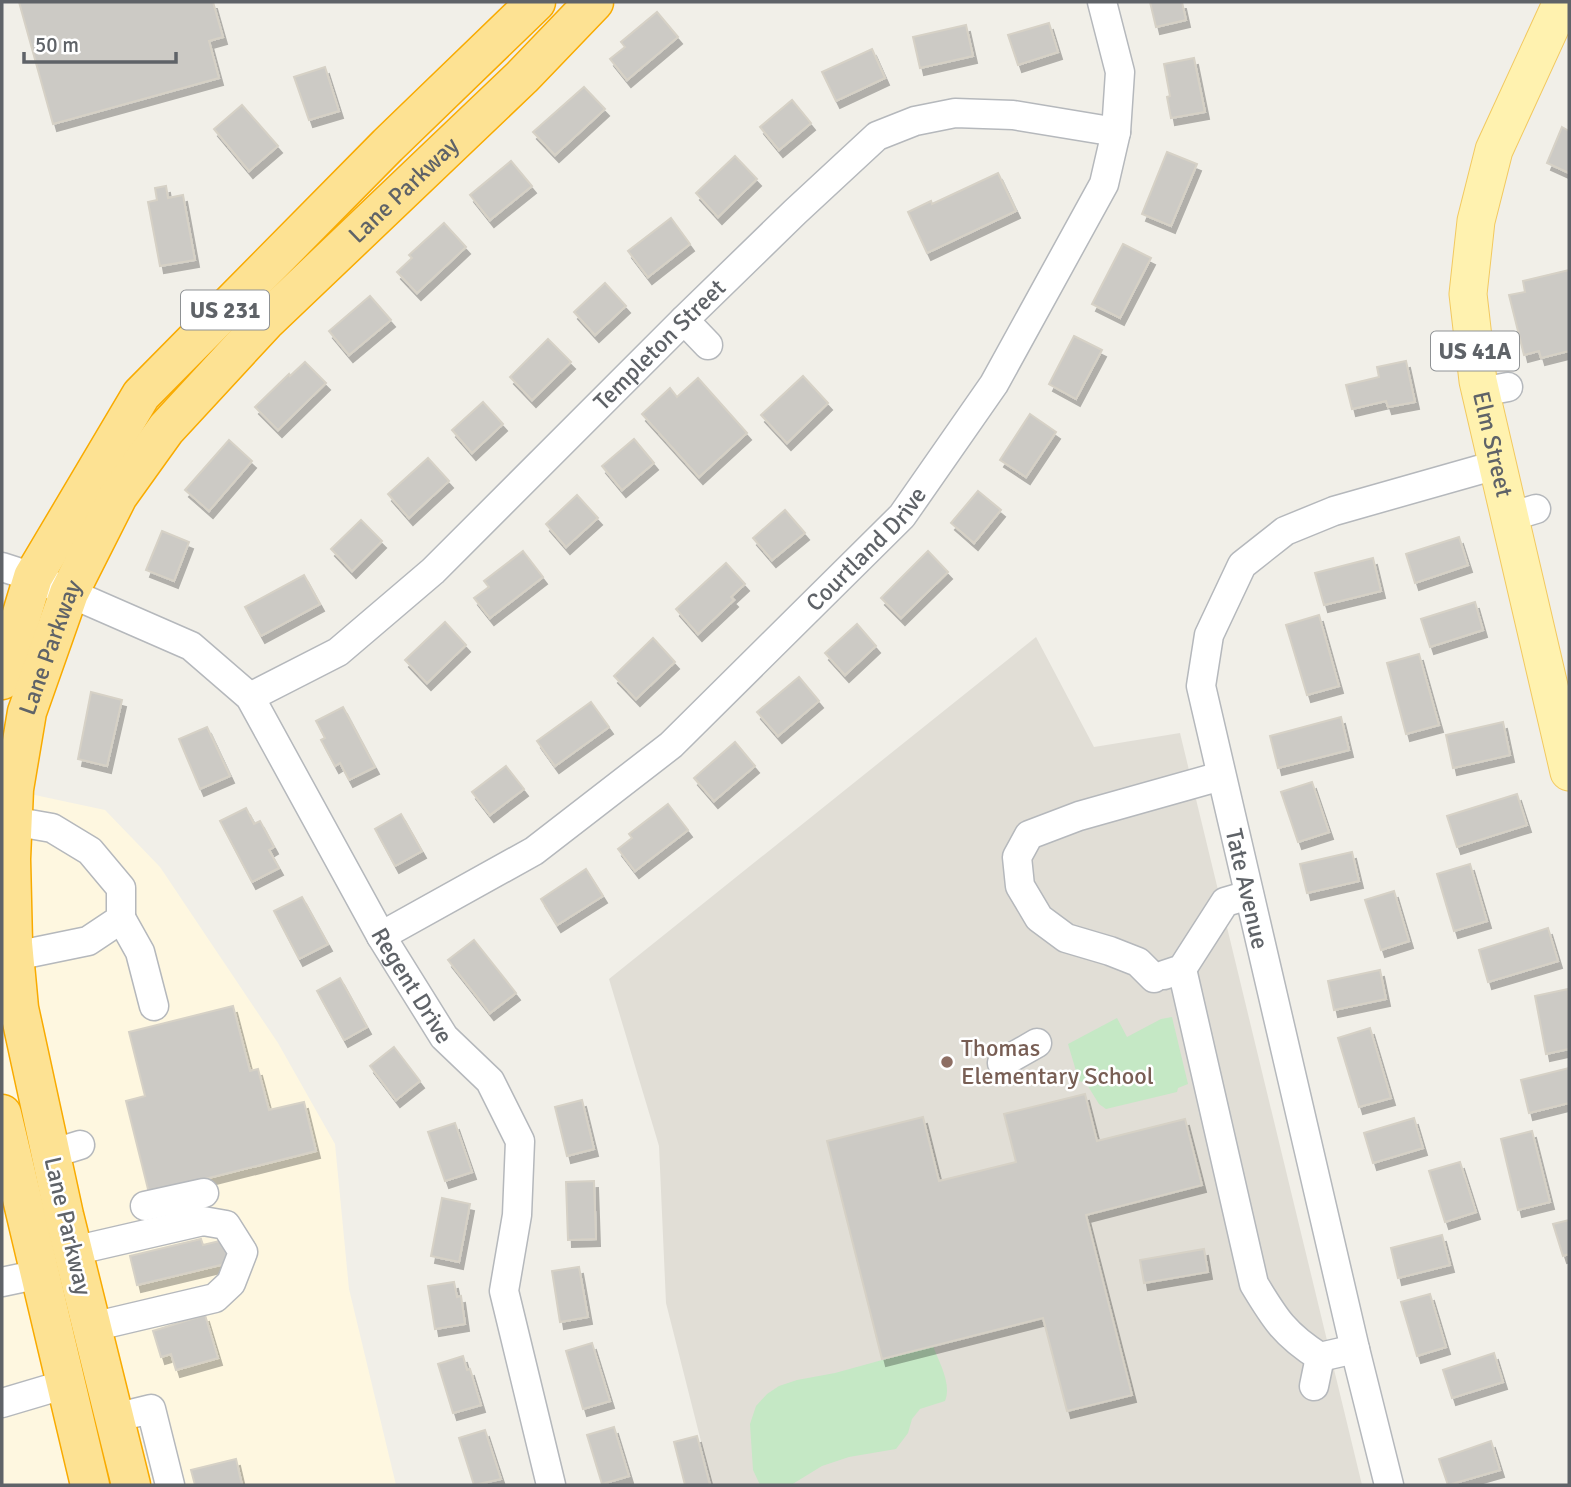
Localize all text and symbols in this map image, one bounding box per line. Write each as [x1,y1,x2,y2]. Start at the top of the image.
scale bar [24,21,177,65]
text: 50 m [35,32,79,58]
street label: Lane Parkway [342,130,465,249]
street label: Templeton Street [587,273,732,417]
road number: US 231 [181,290,269,330]
road number: US 41A [1431,332,1519,370]
street label: Elm Street [1466,388,1520,500]
street label: Courtland Drive [800,481,933,618]
street label: Lane Parkway [12,575,88,719]
street label: Tate Avenue [1219,826,1275,952]
street label: Regent Drive [364,923,459,1049]
place label: Thomas Elementary School [961,1033,1154,1091]
marker: Thomas Elementary School [939,1054,955,1070]
street label: Lane Parkway [38,1154,98,1298]

